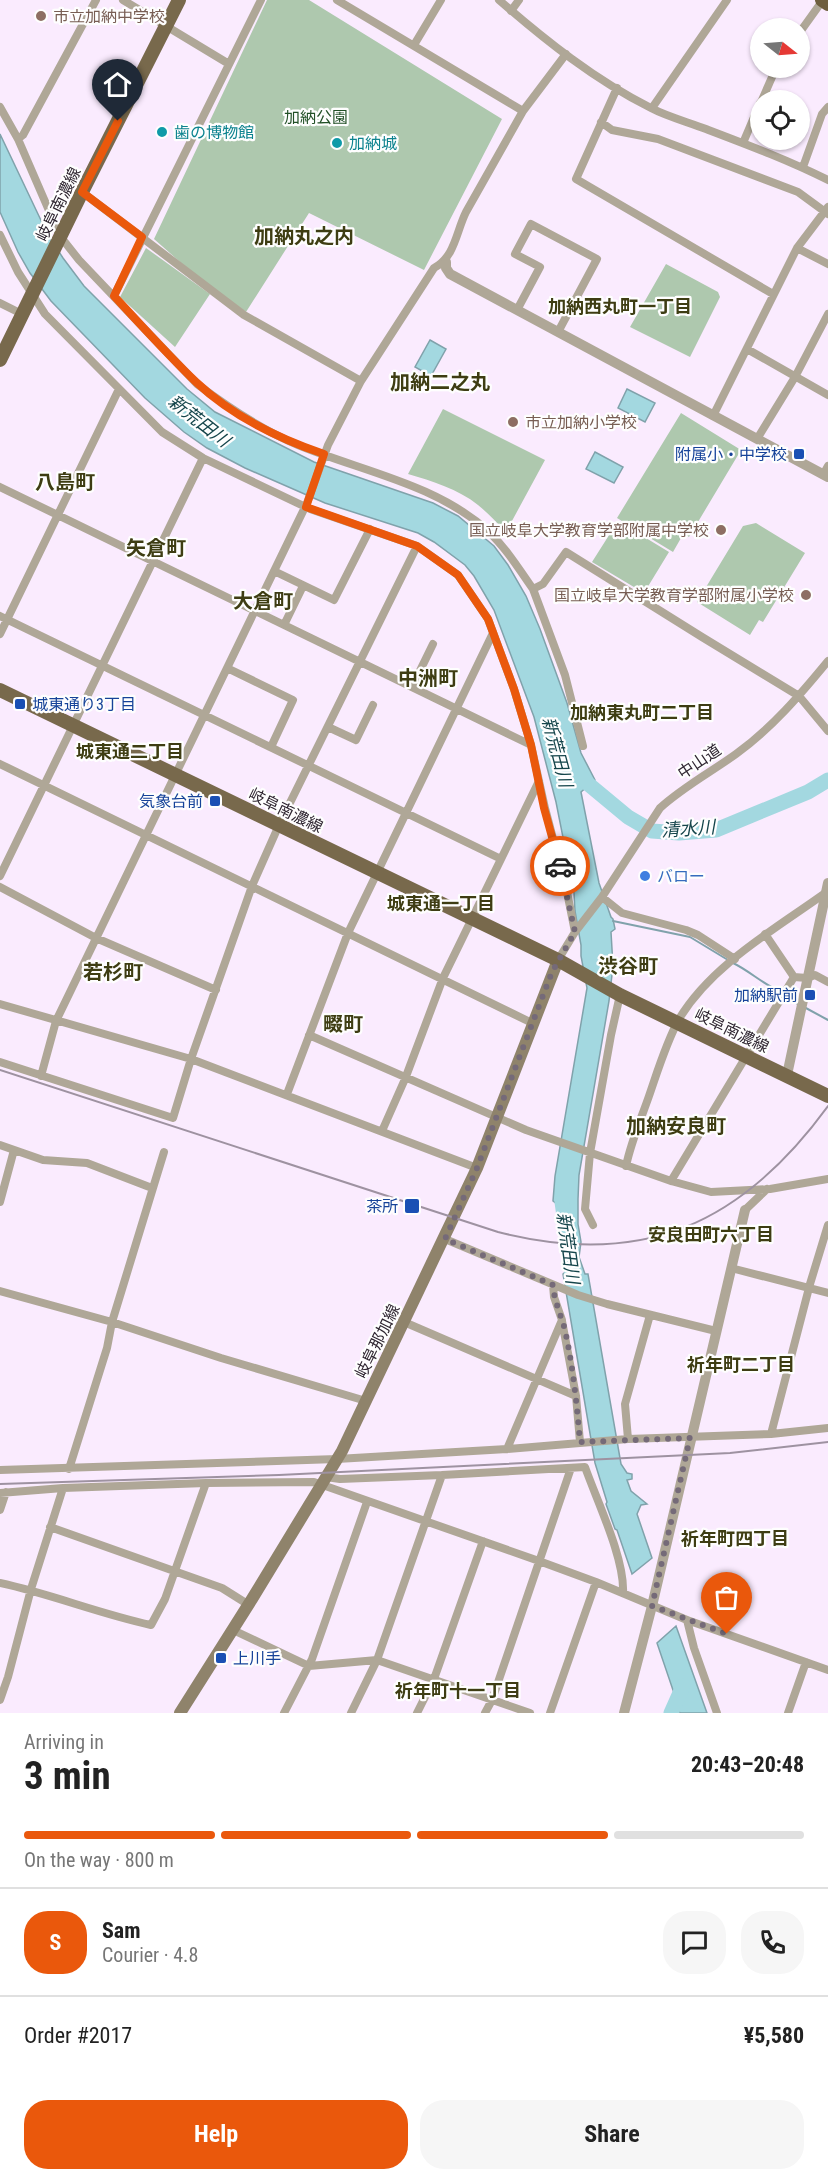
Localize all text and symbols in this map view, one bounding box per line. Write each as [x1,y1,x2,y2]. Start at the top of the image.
place label: 市立加納中学校 [53,7,165,26]
marker: 市立加納中学校 [34,9,48,23]
north arrow [750,18,810,78]
map controls [750,18,810,150]
pin [92,59,143,121]
icon: home [101,68,134,101]
button: locate [750,90,810,150]
park label: 加納公園 [284,108,348,127]
place label: 歯の博物館 [174,123,254,142]
marker: 歯の博物館 [155,125,169,139]
place label: 加納城 [349,134,397,153]
marker: 加納城 [330,136,344,150]
street label: 岐阜南濃線 [32,164,85,244]
district label: 加納丸之内 [254,224,354,248]
district label: 加納西丸町一丁目 [548,296,692,317]
district label: 加納二之丸 [390,370,490,394]
water label: 新荒田川 [164,390,236,452]
place label: 市立加納小学校 [525,413,637,432]
marker: 市立加納小学校 [506,415,520,429]
place label: 附属小・中学校 [675,445,787,464]
marker: 附属小・中学校 [792,447,806,461]
district label: 八島町 [35,470,95,494]
place label: 国立岐阜大学教育学部附属中学校 [469,521,709,540]
marker: 国立岐阜大学教育学部附属中学校 [714,523,728,537]
district label: 矢倉町 [126,536,186,560]
place label: 国立岐阜大学教育学部附属小学校 [554,586,794,605]
marker: 国立岐阜大学教育学部附属小学校 [799,588,813,602]
district label: 大倉町 [233,589,293,613]
district label: 中洲町 [398,666,458,690]
place label: 城東通り3丁目 [32,695,136,714]
marker: 城東通り3丁目 [13,697,27,711]
district label: 加納東丸町二丁目 [570,702,714,723]
water label: 新荒田川 [538,714,577,791]
street label: 中山道 [674,740,724,783]
district label: 城東通二丁目 [76,741,184,762]
street label: 岐阜南濃線 [246,784,326,837]
place label: 気象台前 [139,792,203,811]
marker: 気象台前 [208,794,222,808]
water label: 清水川 [660,816,718,841]
courier [530,836,590,896]
icon: car [544,850,577,883]
place label: バロー [657,867,705,886]
marker: バロー [638,869,652,883]
district label: 城東通一丁目 [387,893,495,914]
district label: 渋谷町 [598,954,658,978]
district label: 若杉町 [83,960,143,984]
place label: 加納駅前 [734,986,798,1005]
marker: 加納駅前 [803,988,817,1002]
street label: 岐阜南濃線 [692,1004,772,1057]
district label: 畷町 [323,1012,363,1036]
district label: 加納安良町 [626,1114,726,1138]
place label: 茶所 [366,1197,398,1216]
marker: 茶所 [403,1197,421,1215]
water label: 新荒田川 [553,1211,584,1287]
district label: 安良田町六丁目 [648,1224,774,1245]
street label: 岐阜那加線 [351,1301,404,1381]
district label: 祈年町二丁目 [687,1354,795,1375]
district label: 祈年町四丁目 [681,1528,789,1549]
pin [701,1572,752,1634]
icon: bag [710,1581,743,1614]
place label: 上川手 [233,1649,281,1668]
marker: 上川手 [214,1651,228,1665]
district label: 祈年町十一丁目 [395,1680,521,1701]
text: Arriving in [24,1730,104,1754]
text: 20:43–20:48 [691,1752,804,1777]
text: 3 min [24,1753,111,1799]
text: On the way · 800 m [24,1848,174,1872]
button: chat [663,1911,726,1974]
button: phone [741,1911,804,1974]
text: Sam [102,1918,141,1943]
text: S [50,1930,61,1955]
text: Courier · 4.8 [102,1943,198,1967]
text: Order #2017 [24,2023,132,2048]
text: ¥5,580 [744,2023,804,2048]
button: Help [24,2100,408,2169]
button: Share [420,2100,804,2169]

